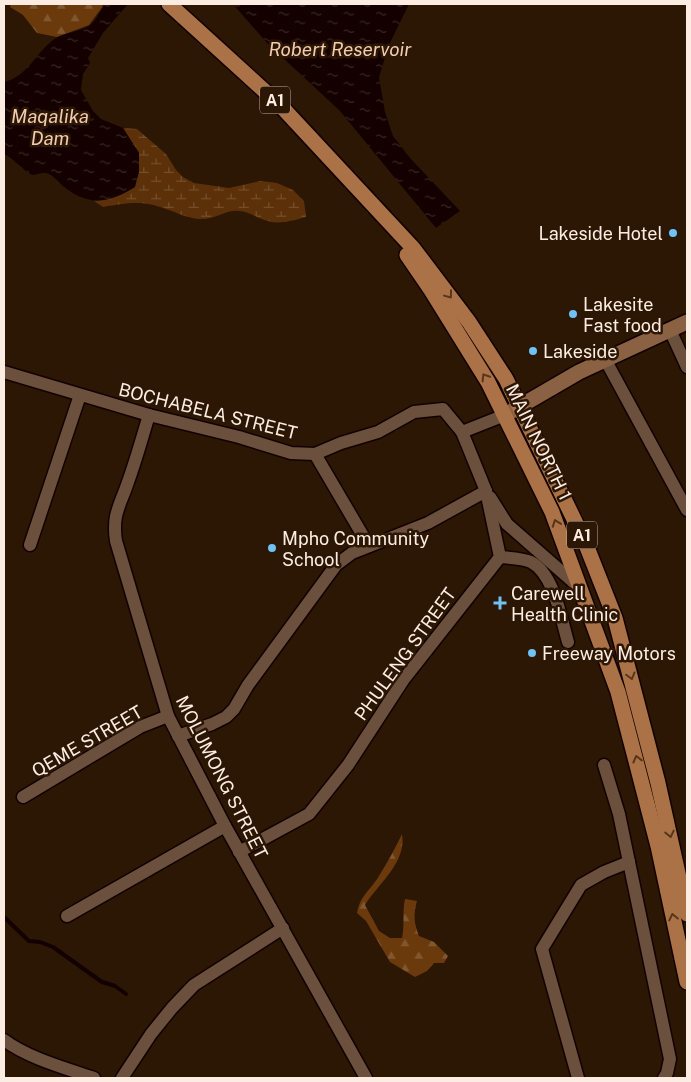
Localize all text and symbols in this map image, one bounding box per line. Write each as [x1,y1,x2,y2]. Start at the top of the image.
water label: Robert Reservoir [268,38,412,60]
road number: A1 [260,86,290,114]
water label: Maqalika Dam [11,105,89,149]
place label: Lakeside Hotel [539,223,663,244]
marker: Lakeside Hotel [667,227,679,239]
one-way arrow [443,289,451,298]
place label: Lakesite Fast food [583,294,662,336]
marker: Lakesite Fast food [567,308,579,320]
place label: Lakeside [543,341,617,362]
marker: Lakeside [527,345,539,357]
one-way arrow [481,373,491,382]
street label: BOCHABELA STREET [116,379,300,443]
street label: MAIN NORTH 1 [502,380,576,504]
one-way arrow [552,519,562,527]
road number: A1 [567,522,597,548]
place label: Mpho Community School [282,528,430,570]
marker: Mpho Community School [266,542,278,554]
street label: PHULENG STREET [350,583,460,724]
place label: Carewell Health Clinic [511,583,618,625]
marker: Carewell Health Clinic [493,596,507,610]
place label: Freeway Motors [542,643,676,664]
marker: Freeway Motors [526,647,538,659]
one-way arrow [625,672,636,681]
street label: MOLUMONG STREET [172,692,272,862]
street label: QEME STREET [28,701,146,781]
one-way arrow [632,756,642,764]
one-way arrow [664,829,674,838]
one-way arrow [668,913,679,922]

